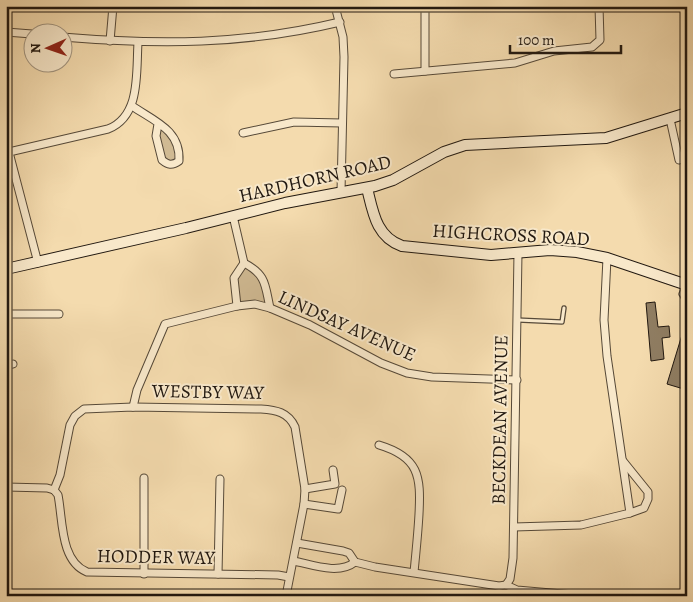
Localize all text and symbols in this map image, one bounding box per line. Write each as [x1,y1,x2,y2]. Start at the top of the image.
north arrow [22,22,72,72]
scale bar [510,22,622,54]
text: 100 m [518,30,555,50]
text: N [26,43,45,54]
street label: HARDHORN ROAD [236,149,394,209]
street label: HIGHCROSS ROAD [432,218,590,252]
street label: LINDSAY AVENUE [274,284,420,368]
street label: BECKDEAN AVENUE [486,335,514,505]
street label: WESTBY WAY [151,378,265,406]
street label: HODDER WAY [97,543,216,571]

